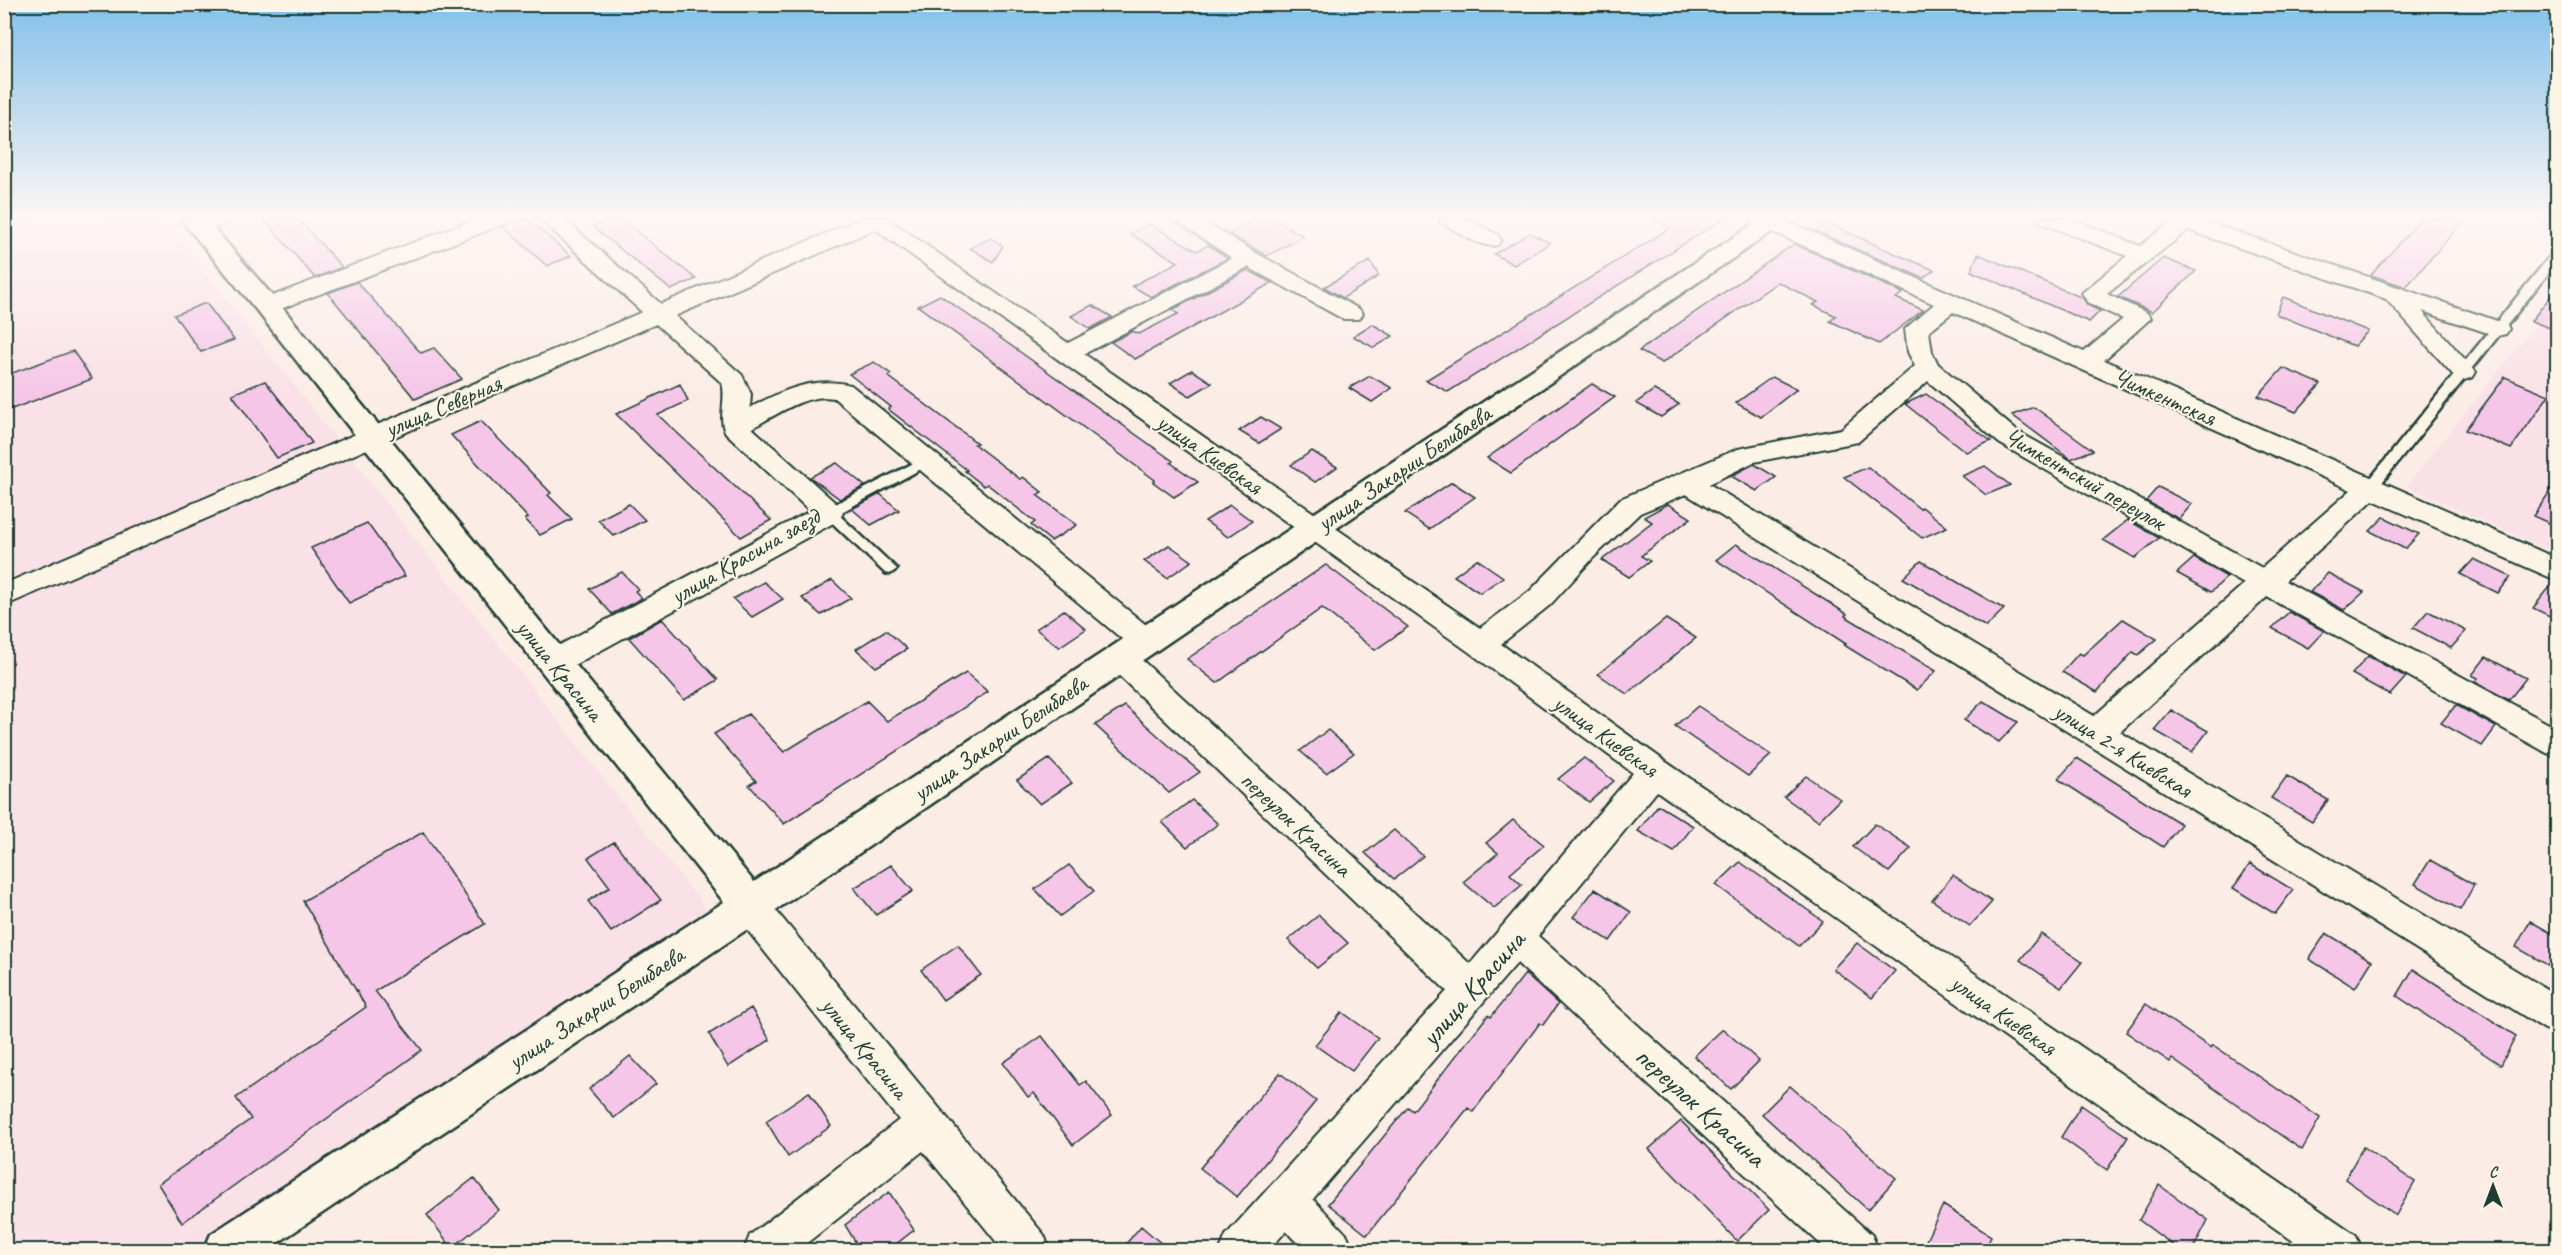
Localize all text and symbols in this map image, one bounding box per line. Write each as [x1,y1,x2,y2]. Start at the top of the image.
street label: Чимкентская [2109,361,2222,433]
street label: улица Северная [378,368,507,445]
street label: улица Закарии Белибаева [1309,397,1499,539]
street label: улица Киевская [1150,406,1270,502]
street label: Чимкентский переулок [1999,421,2173,538]
street label: улица Красина заезд [664,500,827,613]
street label: улица Красина [509,612,611,728]
street label: улица Закарии Белибаева [905,667,1095,809]
street label: улица Киевская [1546,687,1665,785]
street label: улица 2-я Киевская [2047,695,2199,805]
street label: переулок Красина [1234,765,1359,884]
street label: улица Красина [1411,921,1534,1055]
street label: улица Закарии Белибаева [501,939,691,1077]
street label: улица Киевская [1944,967,2064,1063]
street label: улица Красина [814,990,916,1106]
street label: переулок Красина [1628,1038,1775,1176]
north arrow [2463,1156,2523,1216]
text: С [2489,1162,2499,1182]

